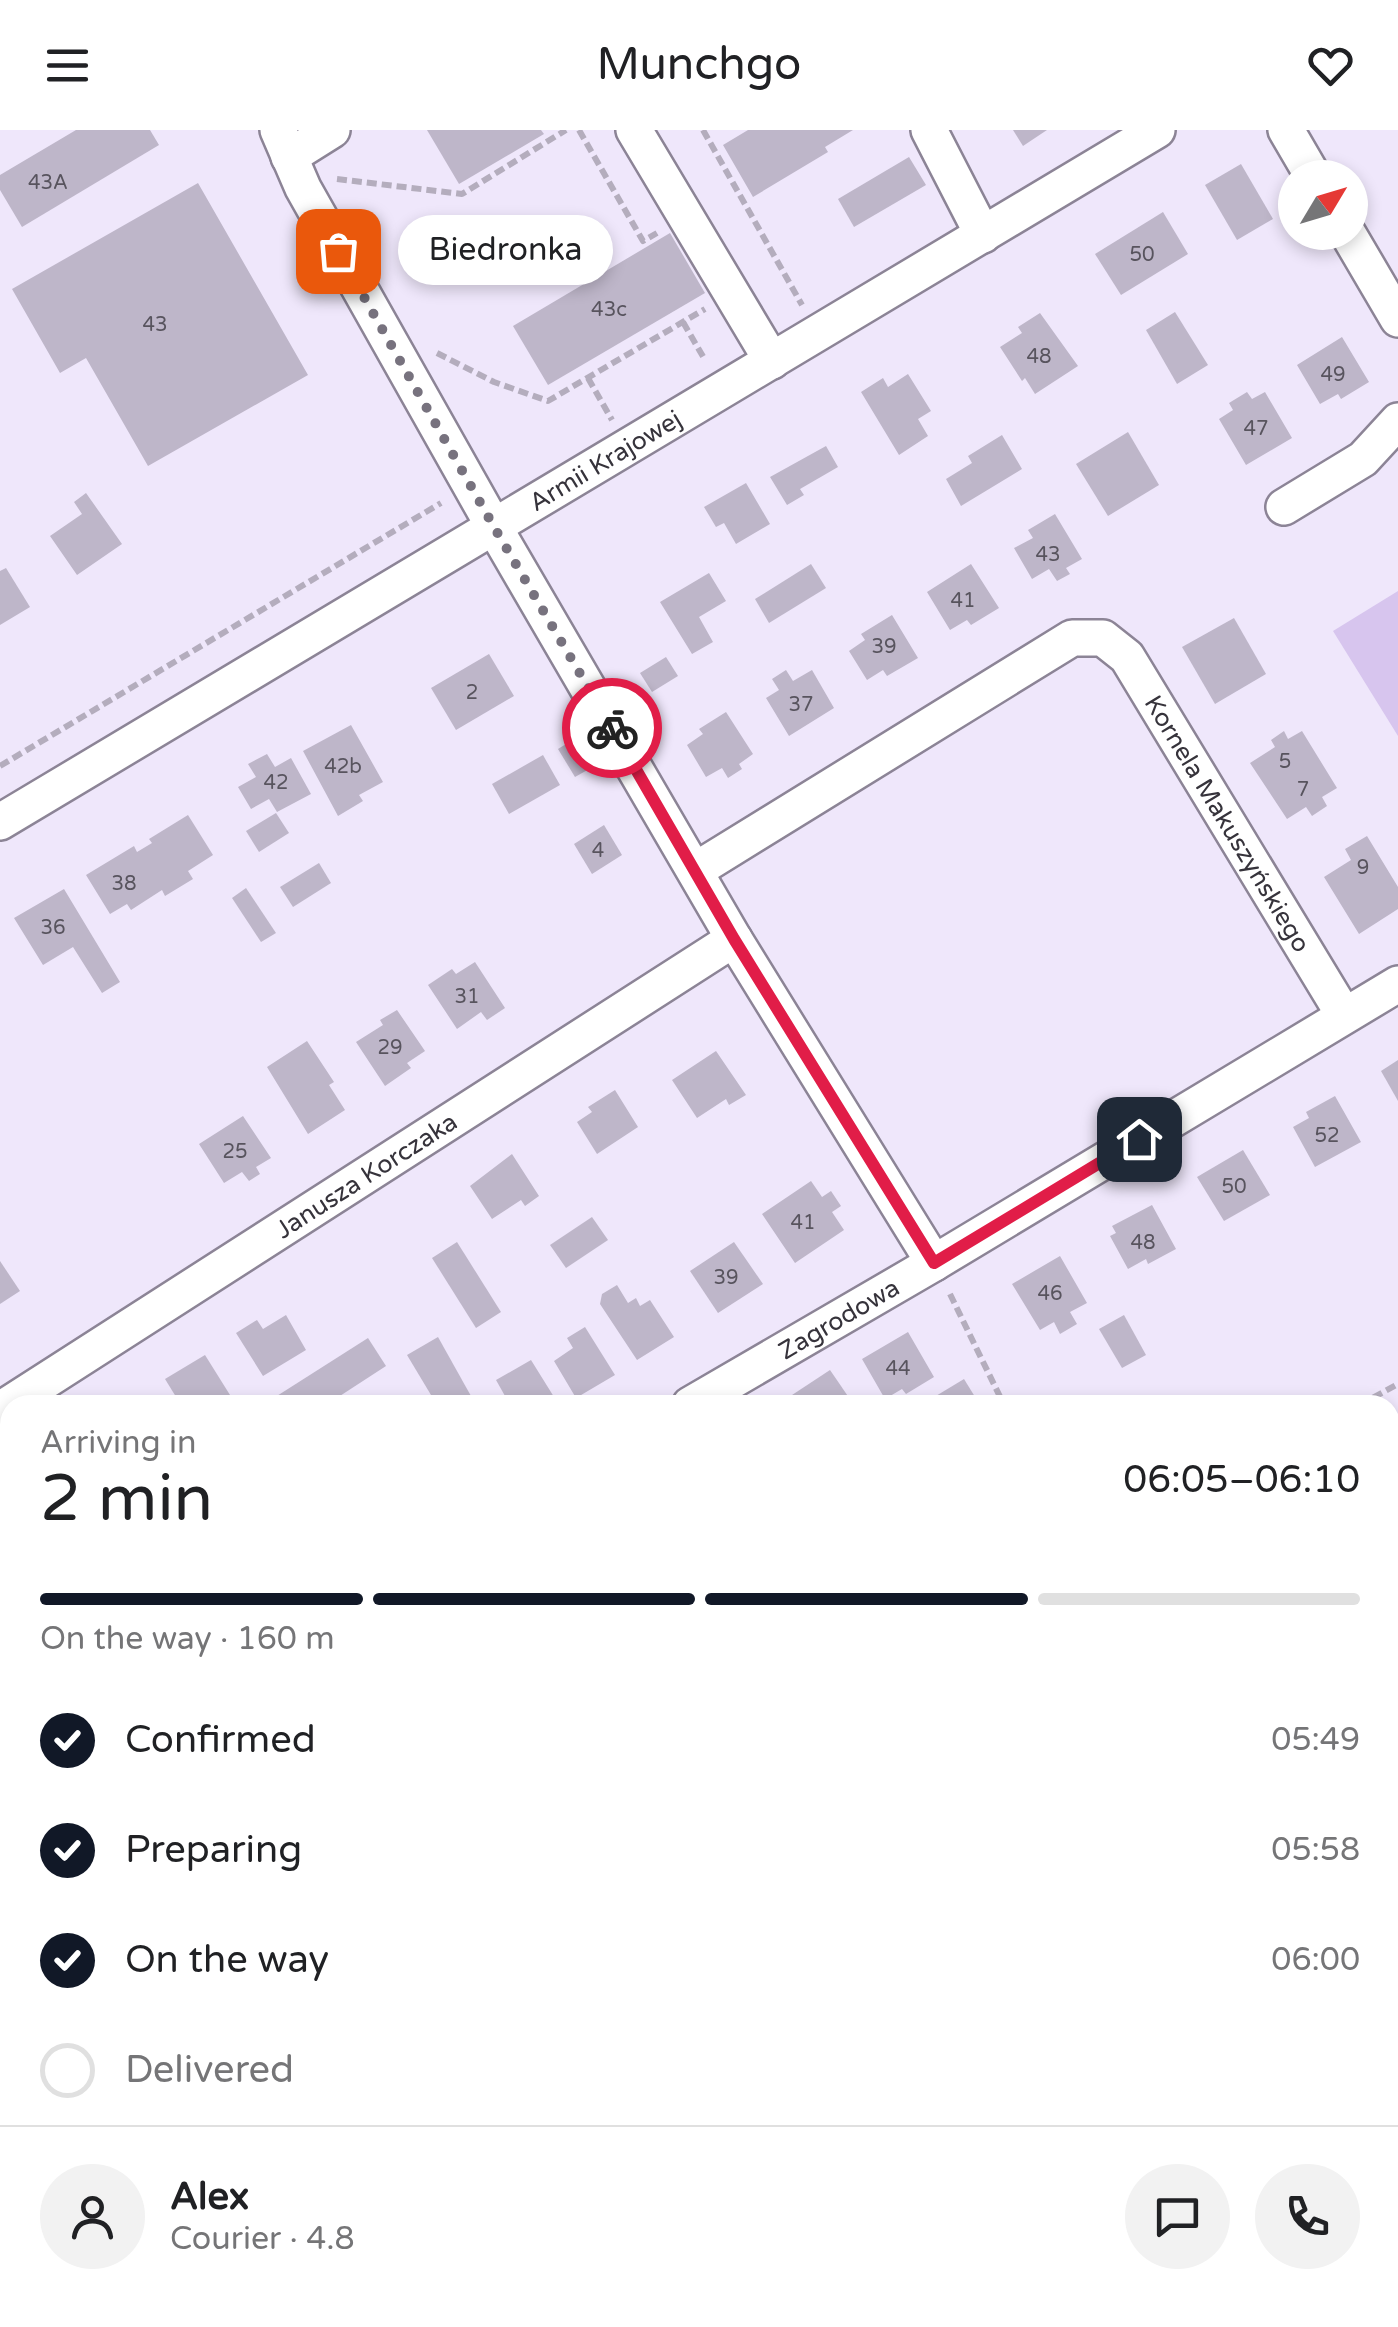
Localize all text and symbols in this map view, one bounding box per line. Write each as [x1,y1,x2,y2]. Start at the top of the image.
icon: menu [40,38,95,93]
text: Munchgo [597,38,801,92]
icon: heart [1303,38,1358,93]
north arrow [1278,160,1368,250]
map controls [1278,160,1368,250]
house number: 43A [28,171,68,195]
pin [296,209,381,294]
callout: Biedronka [398,216,613,286]
icon: bag [311,224,366,279]
text: Biedronka [428,231,583,269]
house number: 50 [1129,243,1155,267]
house number: 43c [591,298,627,322]
house number: 43 [142,313,168,337]
house number: 48 [1026,345,1052,369]
house number: 49 [1320,363,1346,387]
street label: Armii Krajowej [524,404,687,518]
house number: 47 [1243,417,1269,441]
house number: 43 [1035,543,1061,567]
house number: 41 [950,589,976,613]
house number: 39 [871,635,897,659]
courier [562,678,662,778]
house number: 2 [466,681,478,705]
street label: Kornela Makuszyńskiego [1138,690,1316,958]
house number: 37 [788,693,814,717]
icon: bike [585,701,640,756]
house number: 5 [1279,750,1291,774]
house number: 42b [324,755,362,779]
house number: 42 [263,771,289,795]
house number: 7 [1297,778,1309,802]
house number: 4 [592,839,604,863]
house number: 9 [1357,856,1369,880]
house number: 38 [111,872,137,896]
house number: 36 [40,916,66,940]
house number: 31 [454,985,480,1009]
house number: 29 [377,1036,403,1060]
pin [1097,1097,1182,1182]
street label: Janusza Korczaka [270,1107,463,1245]
icon: home [1112,1112,1167,1167]
house number: 52 [1314,1124,1340,1148]
house number: 25 [222,1140,248,1164]
house number: 50 [1221,1175,1247,1199]
house number: 41 [790,1211,816,1235]
house number: 48 [1130,1231,1156,1255]
house number: 39 [713,1266,739,1290]
street label: Zagrodowa [773,1273,905,1366]
house number: 46 [1037,1282,1063,1306]
house number: 44 [885,1357,911,1381]
text: Arriving in [40,1424,197,1462]
text: 06:05–06:10 [1123,1457,1360,1503]
text: 2 min [40,1460,213,1539]
text: On the way · 160 m [40,1620,335,1658]
icon: check [40,1713,95,1768]
text: Confirmed [125,1717,316,1763]
text: 05:49 [1271,1721,1360,1759]
icon: check [40,1823,95,1878]
text: Preparing [125,1827,302,1873]
text: 05:58 [1271,1831,1360,1869]
icon: check [40,1933,95,1988]
text: On the way [125,1937,329,1983]
text: 06:00 [1271,1941,1360,1979]
text: Delivered [125,2047,294,2093]
button: person [40,2164,145,2269]
button: chat [1125,2164,1230,2269]
button: phone [1255,2164,1360,2269]
text: Alex [170,2174,249,2220]
text: Courier · 4.8 [170,2220,355,2258]

